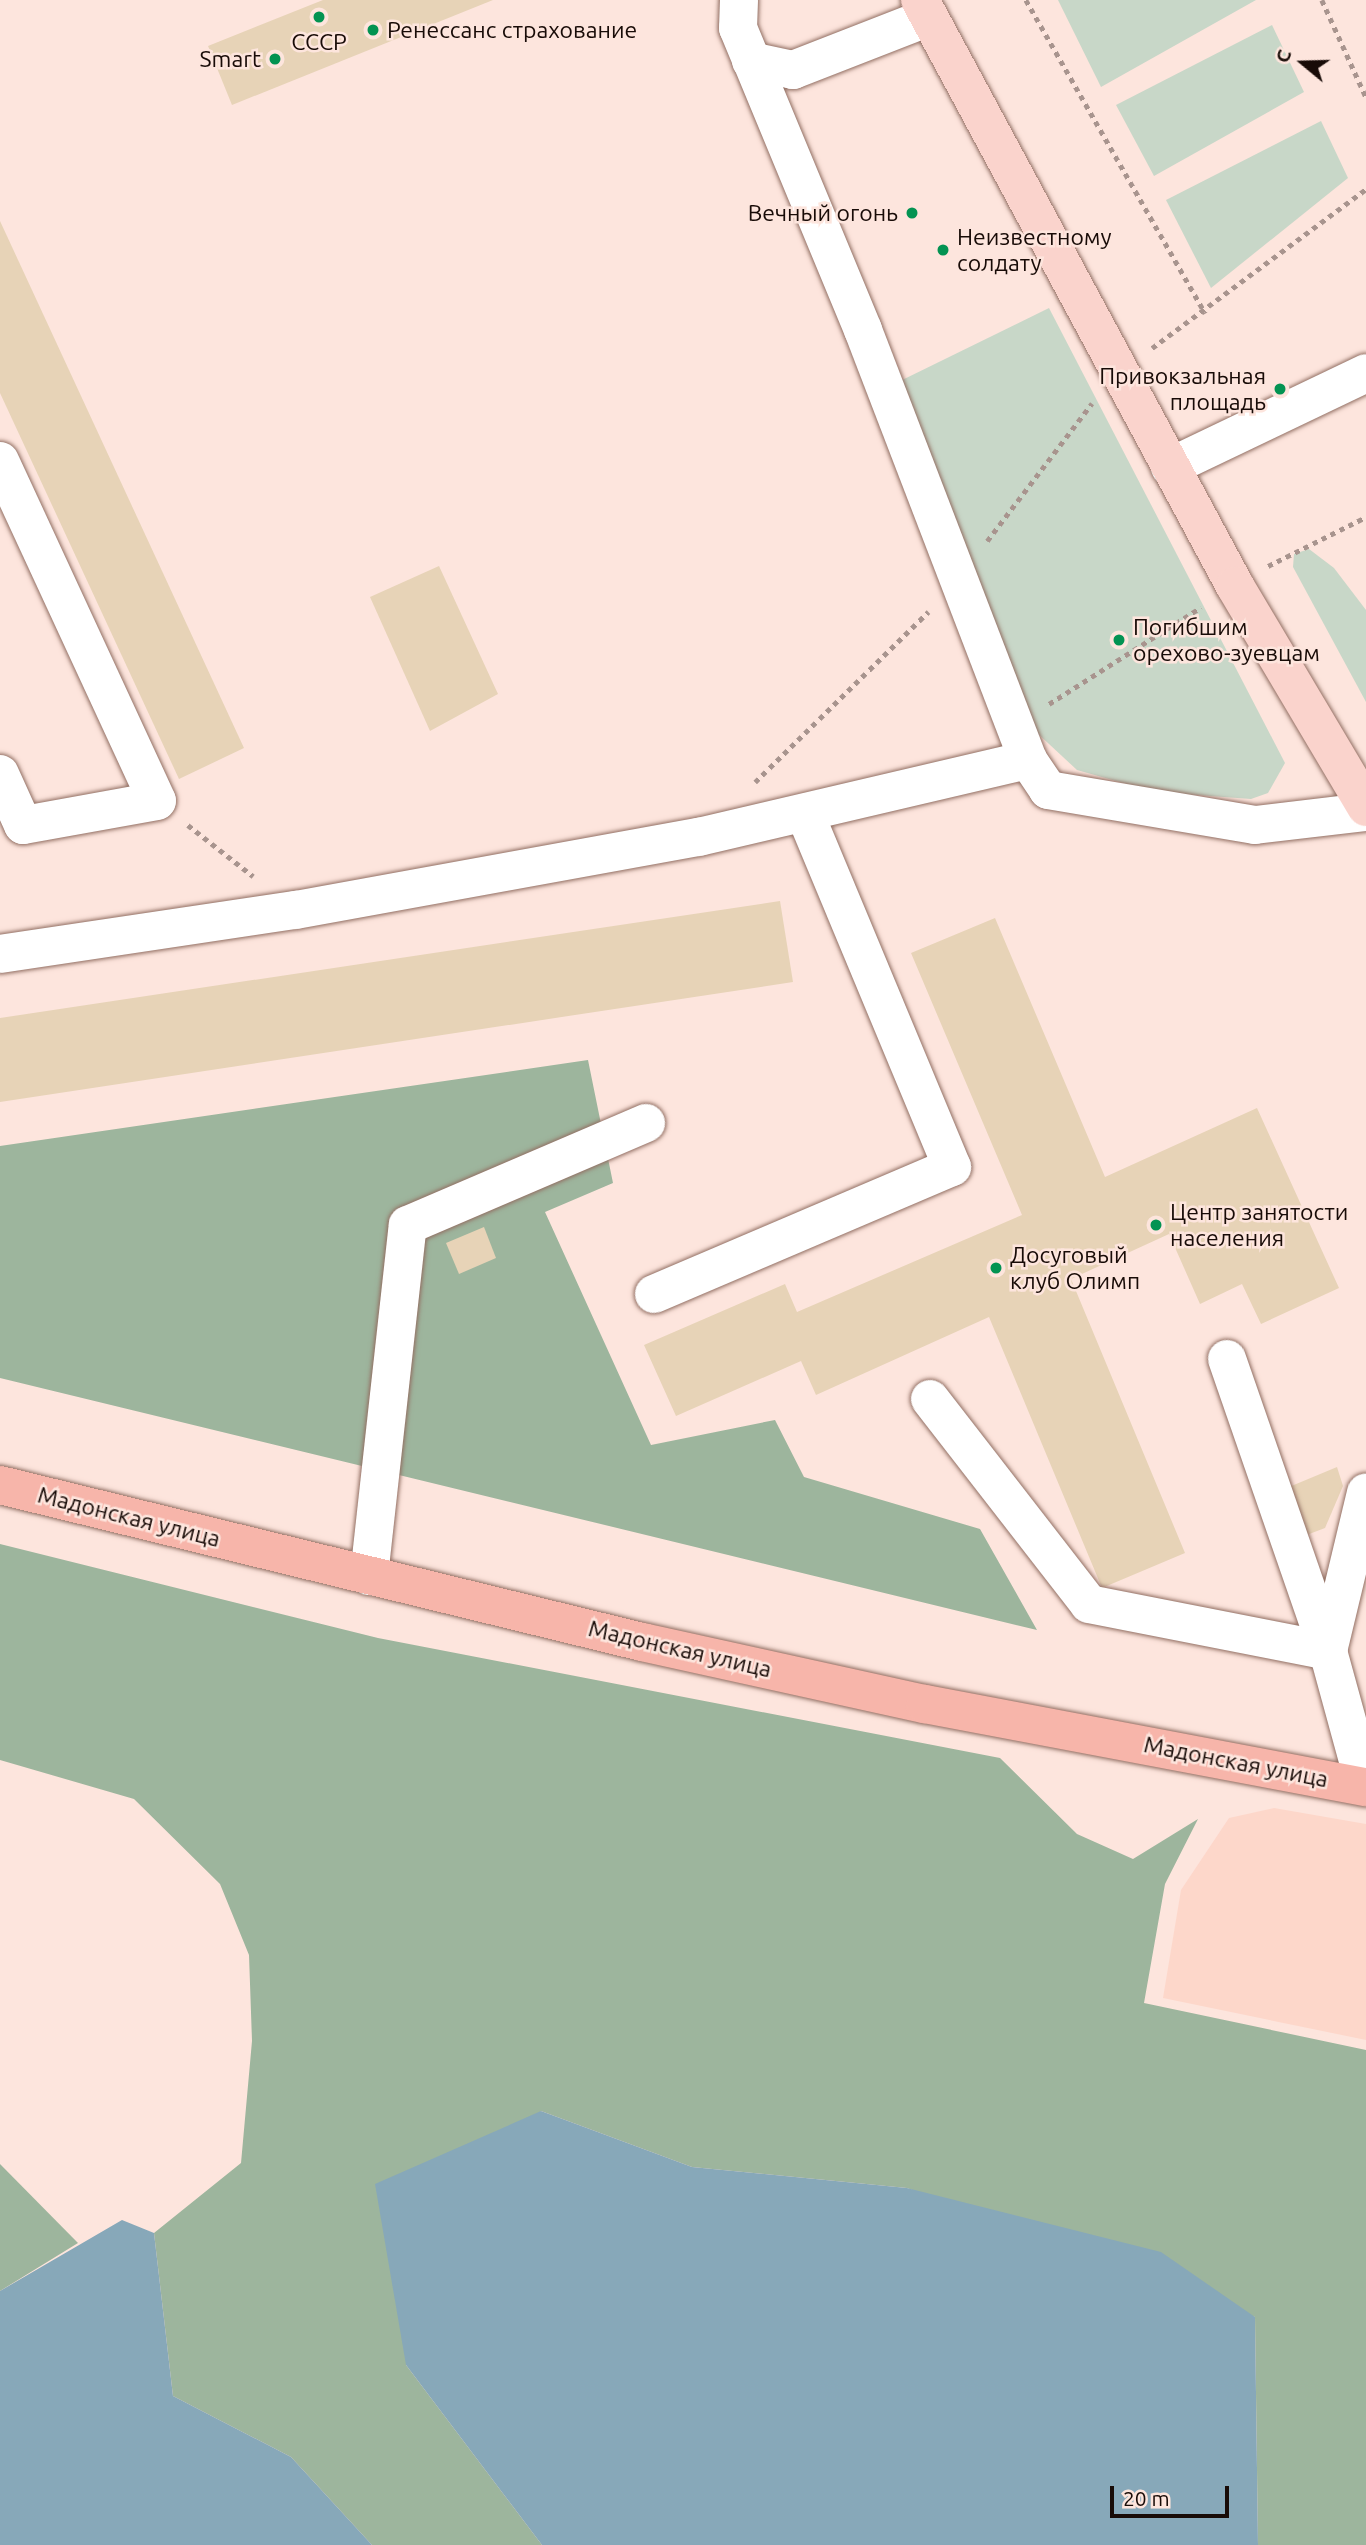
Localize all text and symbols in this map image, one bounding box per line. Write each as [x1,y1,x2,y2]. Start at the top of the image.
marker: СССР [311,9,327,25]
place label: Ренессанс страхование [387,16,637,44]
marker: Ренессанс страхование [365,22,381,38]
place label: СССР [291,28,347,56]
north arrow [1268,28,1338,98]
place label: Smart [200,45,261,73]
text: С [1271,47,1296,65]
marker: Smart [267,51,283,67]
place label: Вечный огонь [748,199,898,227]
marker: Вечный огонь [904,205,920,221]
place label: Неизвестному солдату [957,223,1112,277]
marker: Неизвестному солдату [935,242,951,258]
place label: Привокзальная площадь [1099,362,1266,416]
marker: Привокзальная площадь [1272,381,1288,397]
place label: Погибшим орехово-зуевцам [1133,613,1320,667]
marker: Погибшим орехово-зуевцам [1111,632,1127,648]
place label: Центр занятости населения [1170,1198,1348,1252]
marker: Центр занятости населения [1148,1217,1164,1233]
place label: Досуговый клуб Олимп [1010,1241,1140,1295]
marker: Досуговый клуб Олимп [988,1260,1004,1276]
street label: Мадонская улица [35,1481,223,1553]
street label: Мадонская улица [586,1615,774,1683]
street label: Мадонская улица [1142,1731,1330,1793]
scale bar [1114,2472,1233,2516]
text: 20 m [1123,2486,1170,2510]

